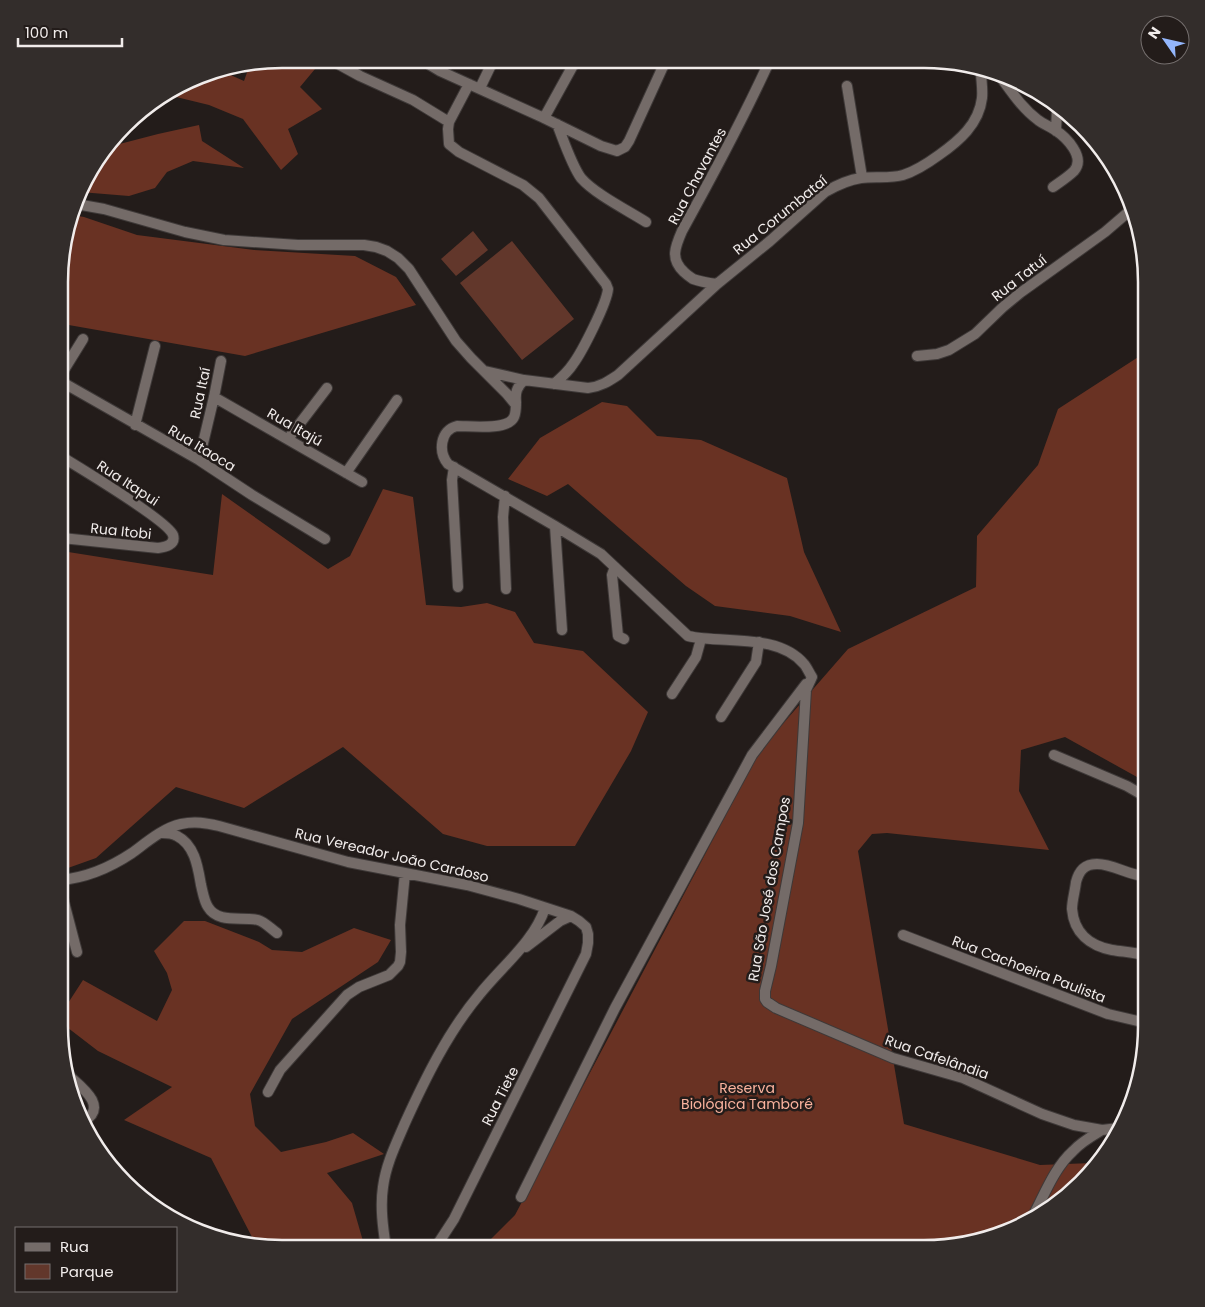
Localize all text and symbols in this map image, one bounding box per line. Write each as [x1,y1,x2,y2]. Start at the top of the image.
scale bar [18,15,121,47]
north arrow [1140,15,1190,65]
text: 100 m [25,22,68,43]
text: N [1143,23,1165,43]
street label: Rua Chavantes [663,124,731,228]
street label: Rua Corumbataí [729,170,832,259]
street label: Rua Tatuí [987,250,1051,306]
street label: Rua Itaí [185,365,215,421]
street label: Rua Itajú [264,403,326,451]
street label: Rua Itaoca [164,420,240,476]
street label: Rua Itapui [93,455,163,511]
street label: Rua Itobi [90,518,152,544]
street label: Rua São José dos Campos [743,795,795,983]
street label: Rua Vereador João Cardoso [293,823,491,887]
street label: Rua Cachoeira Paulista [949,930,1109,1008]
street label: Rua Cafelândia [882,1030,992,1084]
street label: Rua Tiete [477,1063,524,1129]
park label: Reserva Biológica Tamboré [681,1078,813,1114]
legend [15,1227,178,1292]
text: Rua [60,1236,89,1257]
text: Parque [60,1261,113,1282]

